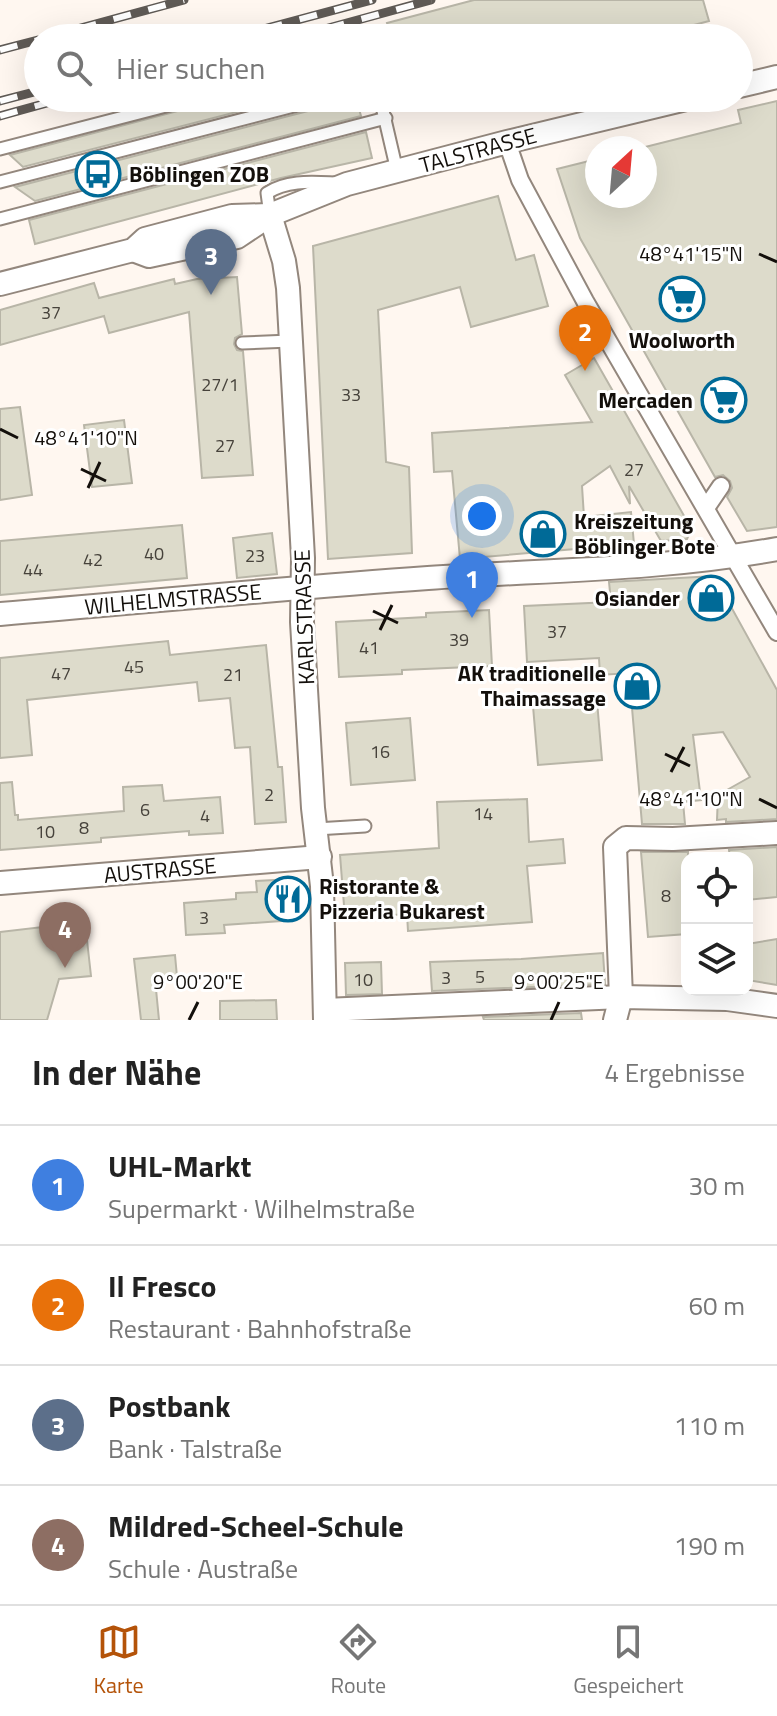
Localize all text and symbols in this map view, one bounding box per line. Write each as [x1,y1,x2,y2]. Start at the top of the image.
search box [24,24,753,112]
text: Hier suchen [116,45,265,91]
icon: search [52,46,96,90]
street label: TALSTRASSE [416,118,540,182]
north arrow [585,136,657,208]
bus stop icon: Böblingen ZOB [74,150,122,198]
place label: Böblingen ZOB [129,157,269,191]
pin: 3 [185,229,237,295]
text: 48°41'15"N [639,238,743,269]
supermarket icon: Woolworth [658,275,706,323]
house number: 37 [41,299,61,326]
pin: 2 [559,305,611,371]
place label: Woolworth [629,323,735,357]
house number: 27/1 [201,371,239,398]
supermarket icon: Mercaden [700,376,748,424]
house number: 33 [341,381,361,408]
place label: Mercaden [598,383,693,417]
text: 48°41'10"N [34,422,138,453]
house number: 27 [215,432,235,459]
house number: 27 [624,456,644,483]
your location [462,496,502,536]
place label: Kreiszeitung Böblinger Bote [574,504,715,563]
shop icon: Kreiszeitung Böblinger Bote [519,510,567,558]
house number: 40 [144,540,164,567]
house number: 23 [245,542,265,569]
house number: 42 [83,546,103,573]
street label: KARLSTRASSE [285,549,323,685]
pin: 1 [446,552,498,618]
house number: 44 [23,556,43,583]
street label: WILHELMSTRASSE [83,574,263,624]
shop icon: Osiander [687,574,735,622]
place label: Osiander [595,581,680,615]
house number: 37 [547,618,567,645]
house number: 39 [449,626,469,653]
house number: 41 [359,634,379,661]
house number: 45 [124,653,144,680]
place label: AK traditionelle Thaimassage [458,656,606,715]
house number: 47 [51,660,71,687]
house number: 21 [223,661,243,688]
shop icon: AK traditionelle Thaimassage [613,662,661,710]
house number: 16 [370,738,390,765]
house number: 2 [264,781,274,808]
text: 48°41'10"N [639,783,743,814]
house number: 6 [140,796,150,823]
house number: 14 [473,800,493,827]
house number: 4 [200,802,210,829]
house number: 8 [79,814,89,841]
house number: 10 [35,818,55,845]
street label: AUSTRASSE [102,848,218,892]
map controls [681,852,753,996]
button: locate [681,852,753,924]
place label: Ristorante & Pizzeria Bukarest [319,869,485,928]
restaurant icon: Ristorante & Pizzeria Bukarest [264,875,312,923]
house number: 8 [661,882,671,909]
pin: 4 [39,902,91,968]
house number: 3 [199,904,209,931]
button: layers [681,924,753,996]
house number: 5 [475,963,485,990]
house number: 3 [441,964,451,991]
text: 9°00'20"E [153,966,243,997]
house number: 10 [353,966,373,993]
text: 9°00'25"E [514,966,604,997]
text: In der Nähe [32,1046,201,1098]
text: 4 Ergebnisse [604,1053,745,1092]
text: UHL-Markt [108,1143,252,1189]
text: 1 [51,1166,65,1205]
text: 30 m [688,1166,745,1205]
text: Supermarkt · Wilhelmstraße [108,1189,415,1228]
text: Il Fresco [108,1263,217,1309]
text: 2 [51,1286,65,1325]
text: 60 m [688,1286,745,1325]
text: Restaurant · Bahnhofstraße [108,1309,412,1348]
text: Postbank [108,1383,230,1429]
text: 3 [51,1406,65,1445]
text: 110 m [674,1406,745,1445]
text: Bank · Talstraße [108,1429,282,1468]
text: Mildred-Scheel-Schule [108,1503,404,1549]
text: 4 [51,1526,65,1565]
text: 190 m [674,1526,745,1565]
text: Schule · Austraße [108,1549,298,1588]
tab: Karte [94,1620,144,1702]
tab: Route [331,1620,386,1702]
tab: Gespeichert [573,1620,683,1702]

